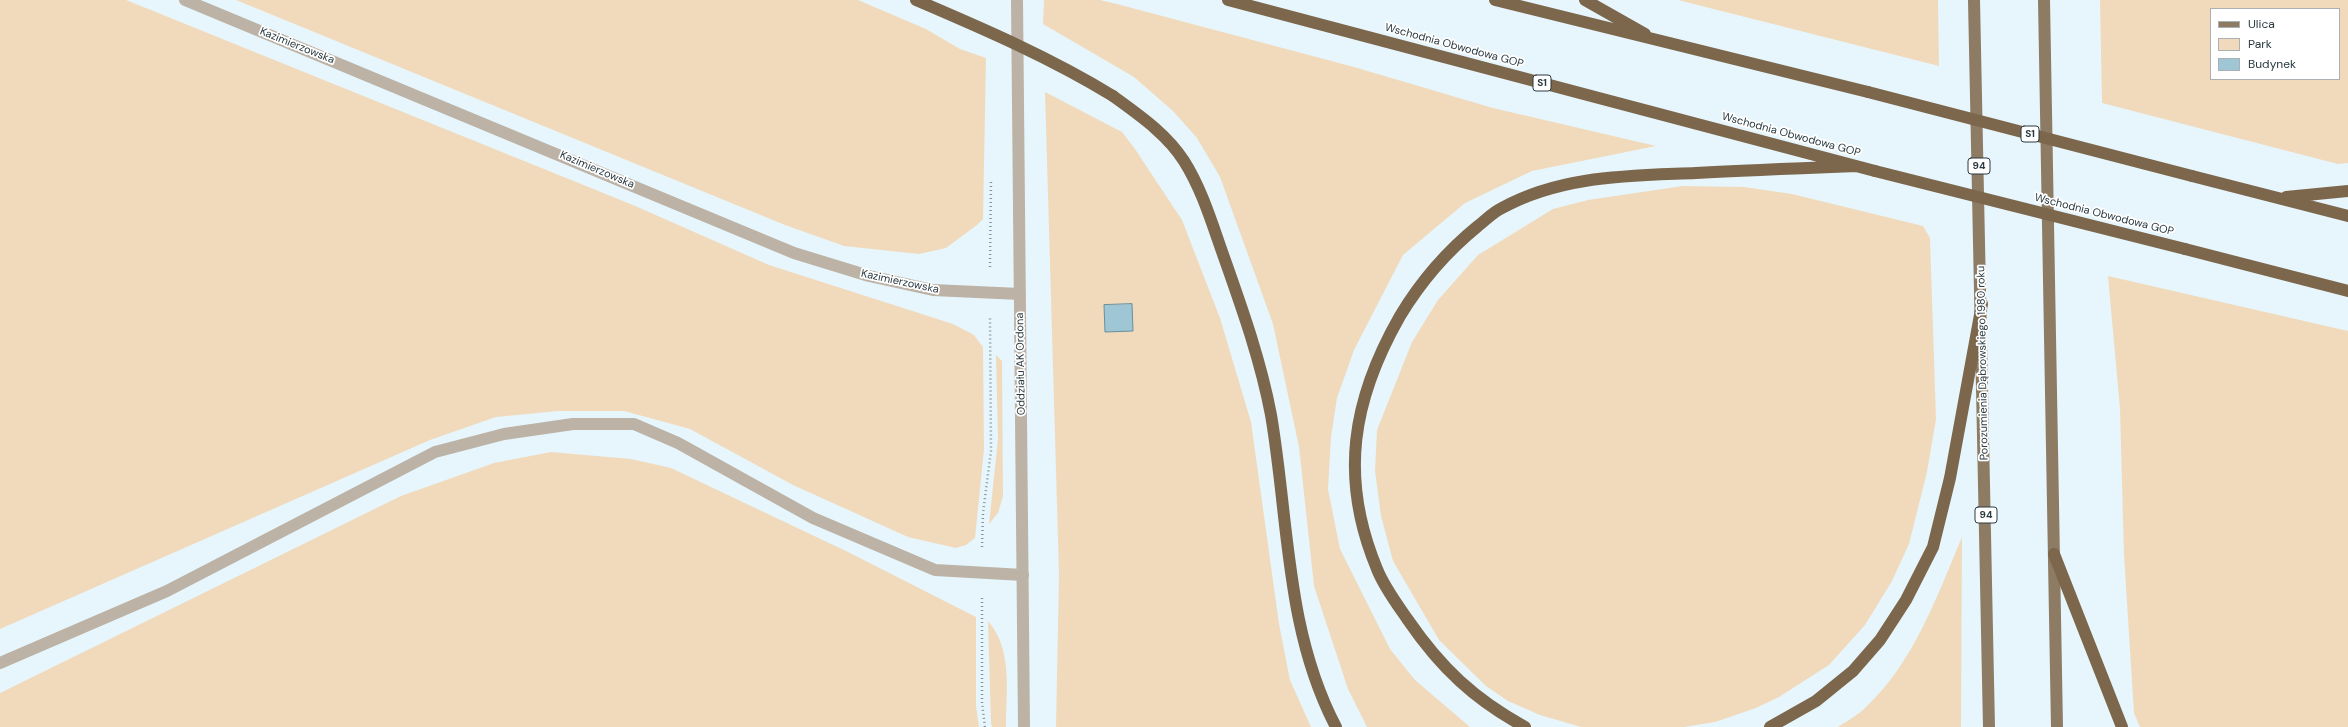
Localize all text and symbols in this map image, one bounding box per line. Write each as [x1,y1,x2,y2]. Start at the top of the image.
legend [2210,8,2340,80]
text: Ulica [2248,16,2275,32]
street label: Wschodnia Obwodowa GOP [1383,21,1525,71]
street label: Kazimierzowska [258,25,336,67]
text: Park [2248,36,2272,52]
text: Budynek [2248,56,2296,72]
road number: S1 [1533,75,1551,91]
street label: Wschodnia Obwodowa GOP [1720,110,1862,160]
road number: S1 [2021,126,2039,142]
street label: Kazimierzowska [558,148,636,192]
road number: 94 [1968,158,1990,174]
street label: Wschodnia Obwodowa GOP [2033,191,2175,239]
street label: Porozumienia Dąbrowskiego 1980 roku [1975,266,1991,460]
street label: Kazimierzowska [860,267,940,297]
street label: Oddziału AK Ordona [1014,313,1028,415]
road number: 94 [1975,507,1997,523]

